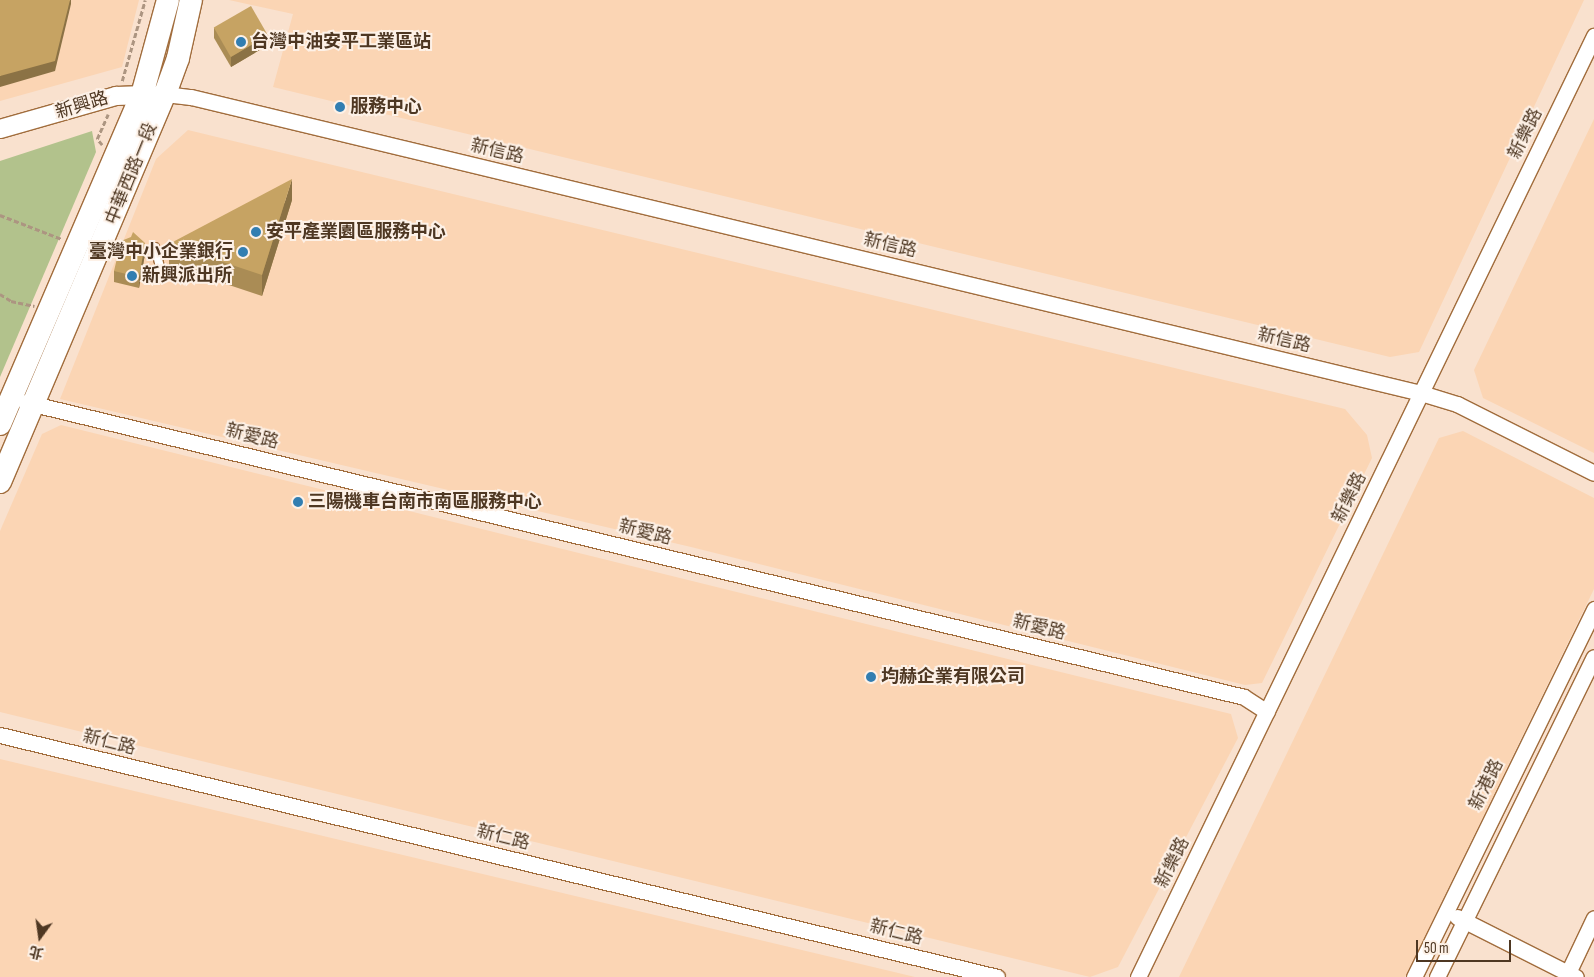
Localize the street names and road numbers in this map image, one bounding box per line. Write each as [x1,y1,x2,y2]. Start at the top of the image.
street label: 新興路 [53,88,111,124]
street label: 新樂路 [1504,105,1548,163]
street label: 中華西路一段 [102,120,162,228]
street label: 新信路 [468,135,526,169]
street label: 新信路 [861,229,919,263]
street label: 新信路 [1255,324,1313,358]
street label: 新愛路 [223,420,281,454]
street label: 新樂路 [1328,469,1372,527]
street label: 新愛路 [616,516,674,550]
street label: 新愛路 [1010,611,1068,645]
street label: 新仁路 [80,726,138,760]
street label: 新港路 [1465,756,1509,814]
street label: 新仁路 [474,821,532,855]
street label: 新樂路 [1151,834,1195,892]
street label: 新仁路 [867,916,925,950]

